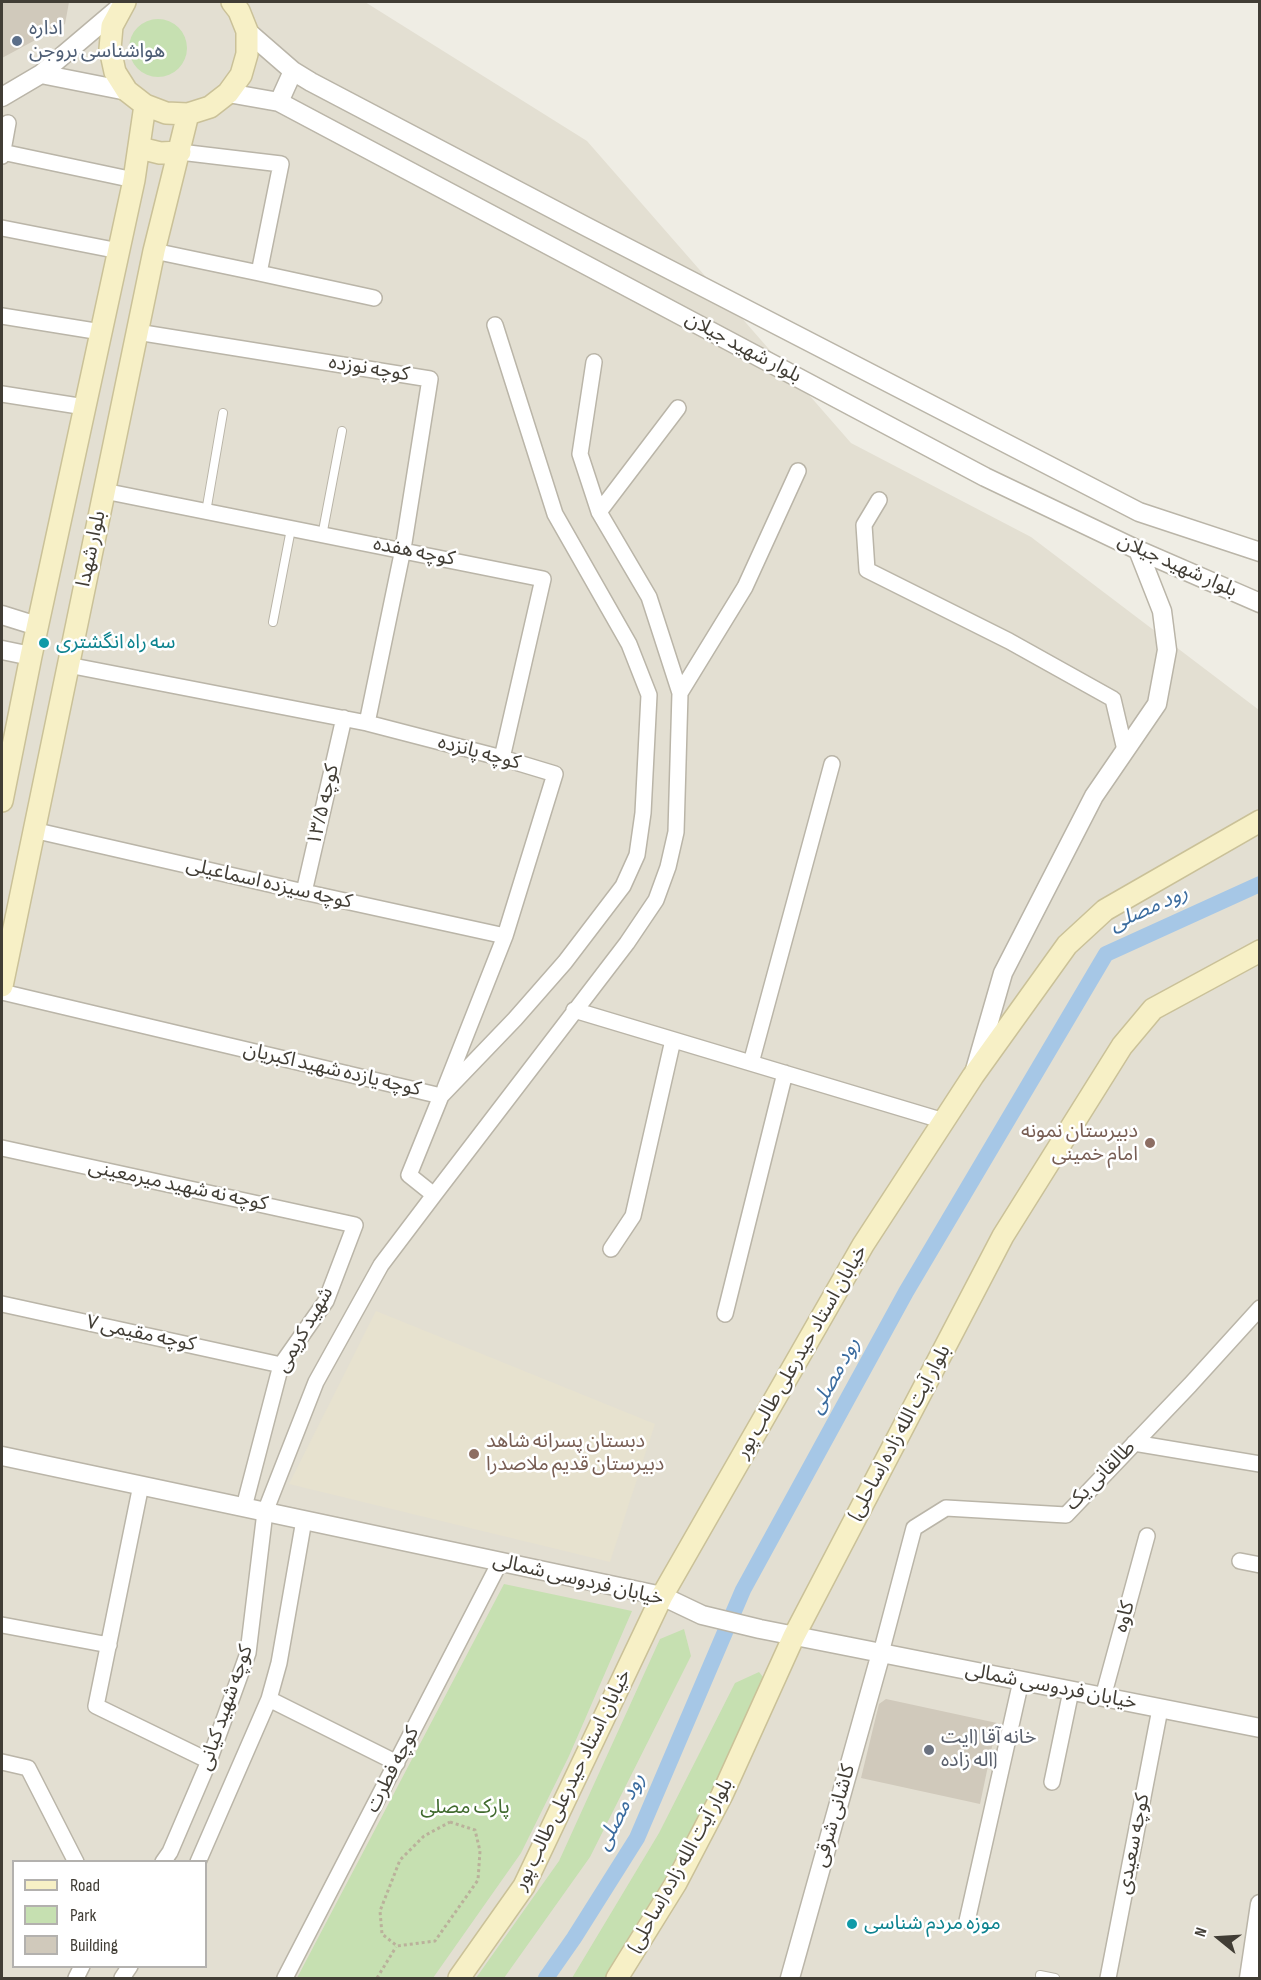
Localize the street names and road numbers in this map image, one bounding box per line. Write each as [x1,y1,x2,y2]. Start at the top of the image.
street label: بلوار شهید جیلان [681,307,805,389]
street label: کوچه نوزده [327,351,411,387]
street label: بلوار شهدا [72,509,112,589]
street label: بلوار شهید جیلان [1114,529,1240,603]
street label: کوچه هفده [371,532,457,572]
street label: کوچه پانزده [435,730,523,776]
street label: کوچه ۱۳/۵ [303,762,345,848]
street label: کوچه سیزده اسماعیلی [184,853,354,915]
street label: کوچه یازده شهید اکبریان [241,1038,423,1102]
street label: کوچه نه شهید میرمعینی [86,1155,270,1217]
street label: خیابان استاد حیدرعلی طالب پور [731,1241,873,1463]
street label: شهید کریمی [271,1283,339,1377]
street label: کوچه مقیمی ۷ [84,1311,198,1357]
street label: بلوار آیت الله زاده (ساحلی) [843,1341,957,1525]
street label: طالقانی یک [1061,1436,1141,1516]
street label: خیابان فردوسی شمالی [490,1549,666,1611]
street label: کاوه [1109,1599,1141,1635]
street label: کوچه شهید کیانی [193,1642,259,1774]
street label: خیابان فردوسی شمالی [963,1659,1139,1715]
street label: خیابان استاد حیدرعلی طالب پور [509,1666,637,1894]
street label: کوچه فطرت [361,1723,425,1817]
street label: کاشانی شرقی [809,1762,861,1870]
street label: بلوار آیت الله زاده (ساحلی) [623,1775,739,1957]
street label: کوچه سعیدی [1113,1792,1155,1896]

